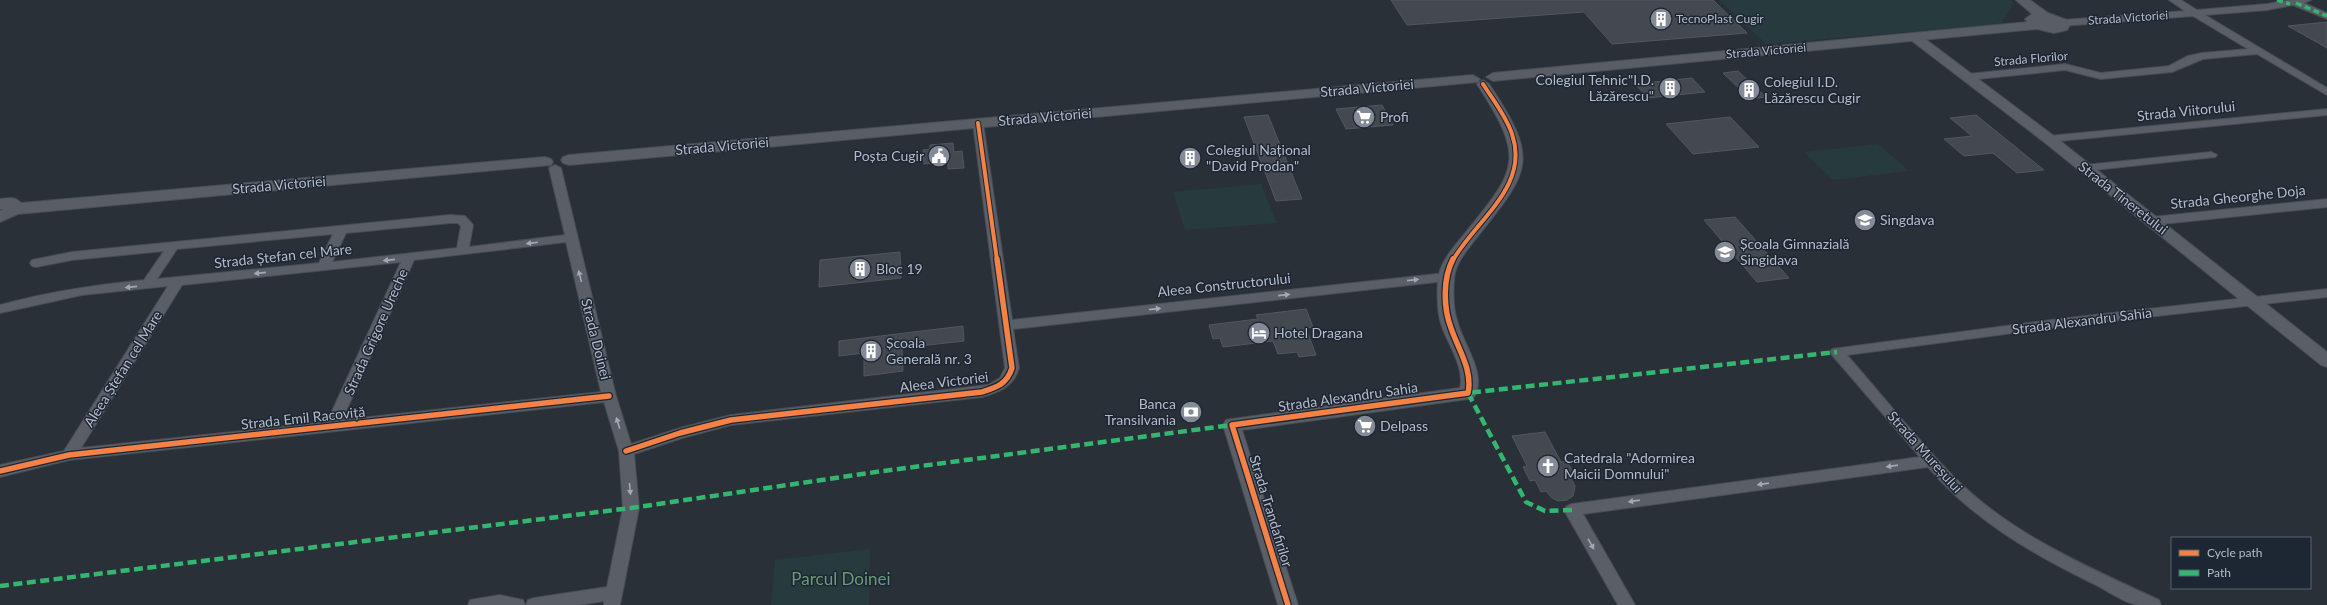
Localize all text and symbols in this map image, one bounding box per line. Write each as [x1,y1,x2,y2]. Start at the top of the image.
building icon: TecnoPlast Cugir [1648,6,1674,32]
street label: Strada Victoriei [2087,7,2169,28]
place label: TecnoPlast Cugir [1676,11,1764,26]
street label: Strada Victoriei [1725,40,1807,61]
street label: Strada Florilor [1993,48,2069,69]
place label: Colegiul Tehnic"I.D. Lăzărescu" [1536,71,1654,104]
place label: Colegiul I.D. Lăzărescu Cugir [1764,73,1861,106]
street label: Strada Victoriei [1320,75,1414,100]
building icon: Colegiul Tehnic"I.D. Lăzărescu" [1657,75,1683,101]
building icon: Colegiul I.D. Lăzărescu Cugir [1736,77,1762,103]
street label: Strada Viitorului [2136,97,2236,124]
street label: Strada Victoriei [998,104,1092,129]
supermarket icon: Profi [1351,104,1377,130]
place label: Profi [1380,108,1409,125]
street label: Strada Victoriei [675,133,769,158]
place label: Colegiul Național "David Prodan" [1206,141,1311,174]
public building icon: Poșta Cugir [926,143,952,169]
building icon: Colegiul Național "David Prodan" [1177,145,1203,171]
place label: Poșta Cugir [854,147,924,164]
street label: Strada Tineretului [2075,158,2171,238]
street label: Strada Victoriei [232,172,326,197]
street label: Strada Gheorghe Doja [2170,181,2306,212]
school or university icon: Singdava [1852,207,1878,233]
place label: Singdava [1880,211,1935,228]
place label: Școala Gimnazială Singidava [1740,235,1850,268]
school or university icon: Școala Gimnazială Singidava [1712,239,1738,265]
street label: Strada Ștefan cel Mare [213,240,353,271]
one-way arrow [526,240,539,246]
one-way arrow [383,256,395,263]
building icon: Bloc 19 [847,256,873,282]
place label: Bloc 19 [876,260,923,277]
street label: Strada Grigore Ureche [340,266,411,397]
street label: Aleea Constructorului [1156,269,1291,300]
one-way arrow [254,270,266,276]
one-way arrow [577,270,583,282]
one-way arrow [1407,277,1419,284]
one-way arrow [125,283,137,290]
one-way arrow [1278,291,1290,298]
street label: Strada Doinei [578,297,615,381]
street label: Strada Alexandru Sahia [2011,303,2153,338]
one-way arrow [1149,306,1161,312]
street label: Aleea Ștefan cel Mare [80,308,165,430]
hotel icon: Hotel Dragana [1246,320,1272,346]
place label: Hotel Dragana [1274,324,1363,341]
place label: Școala Generală nr. 3 [886,334,972,367]
building icon: Școala Generală nr. 3 [858,338,884,364]
street label: Aleea Victoriei [899,368,989,395]
street label: Strada Alexandru Sahia [1277,378,1419,415]
place label: Banca Transilvania [1105,395,1176,428]
bank icon: Banca Transilvania [1178,399,1204,425]
street label: Strada Emil Racoviță [240,403,366,432]
street label: Strada Mureșului [1884,407,1966,496]
supermarket icon: Delpass [1352,413,1378,439]
one-way arrow [615,417,621,429]
place label: Delpass [1380,417,1428,434]
place label: Catedrala "Adormirea Maicii Domnului" [1564,449,1695,482]
street label: Strada Trandafirilor [1246,453,1297,569]
church icon: Catedrala "Adormirea Maicii Domnului" [1535,453,1561,479]
one-way arrow [1886,463,1898,469]
one-way arrow [1757,481,1769,487]
one-way arrow [626,483,633,495]
one-way arrow [1628,498,1641,504]
legend [2171,537,2311,589]
one-way arrow [1588,538,1595,550]
text: Cycle path [2207,545,2262,560]
text: Path [2207,565,2231,580]
park label: Parcul Doinei [791,568,891,589]

